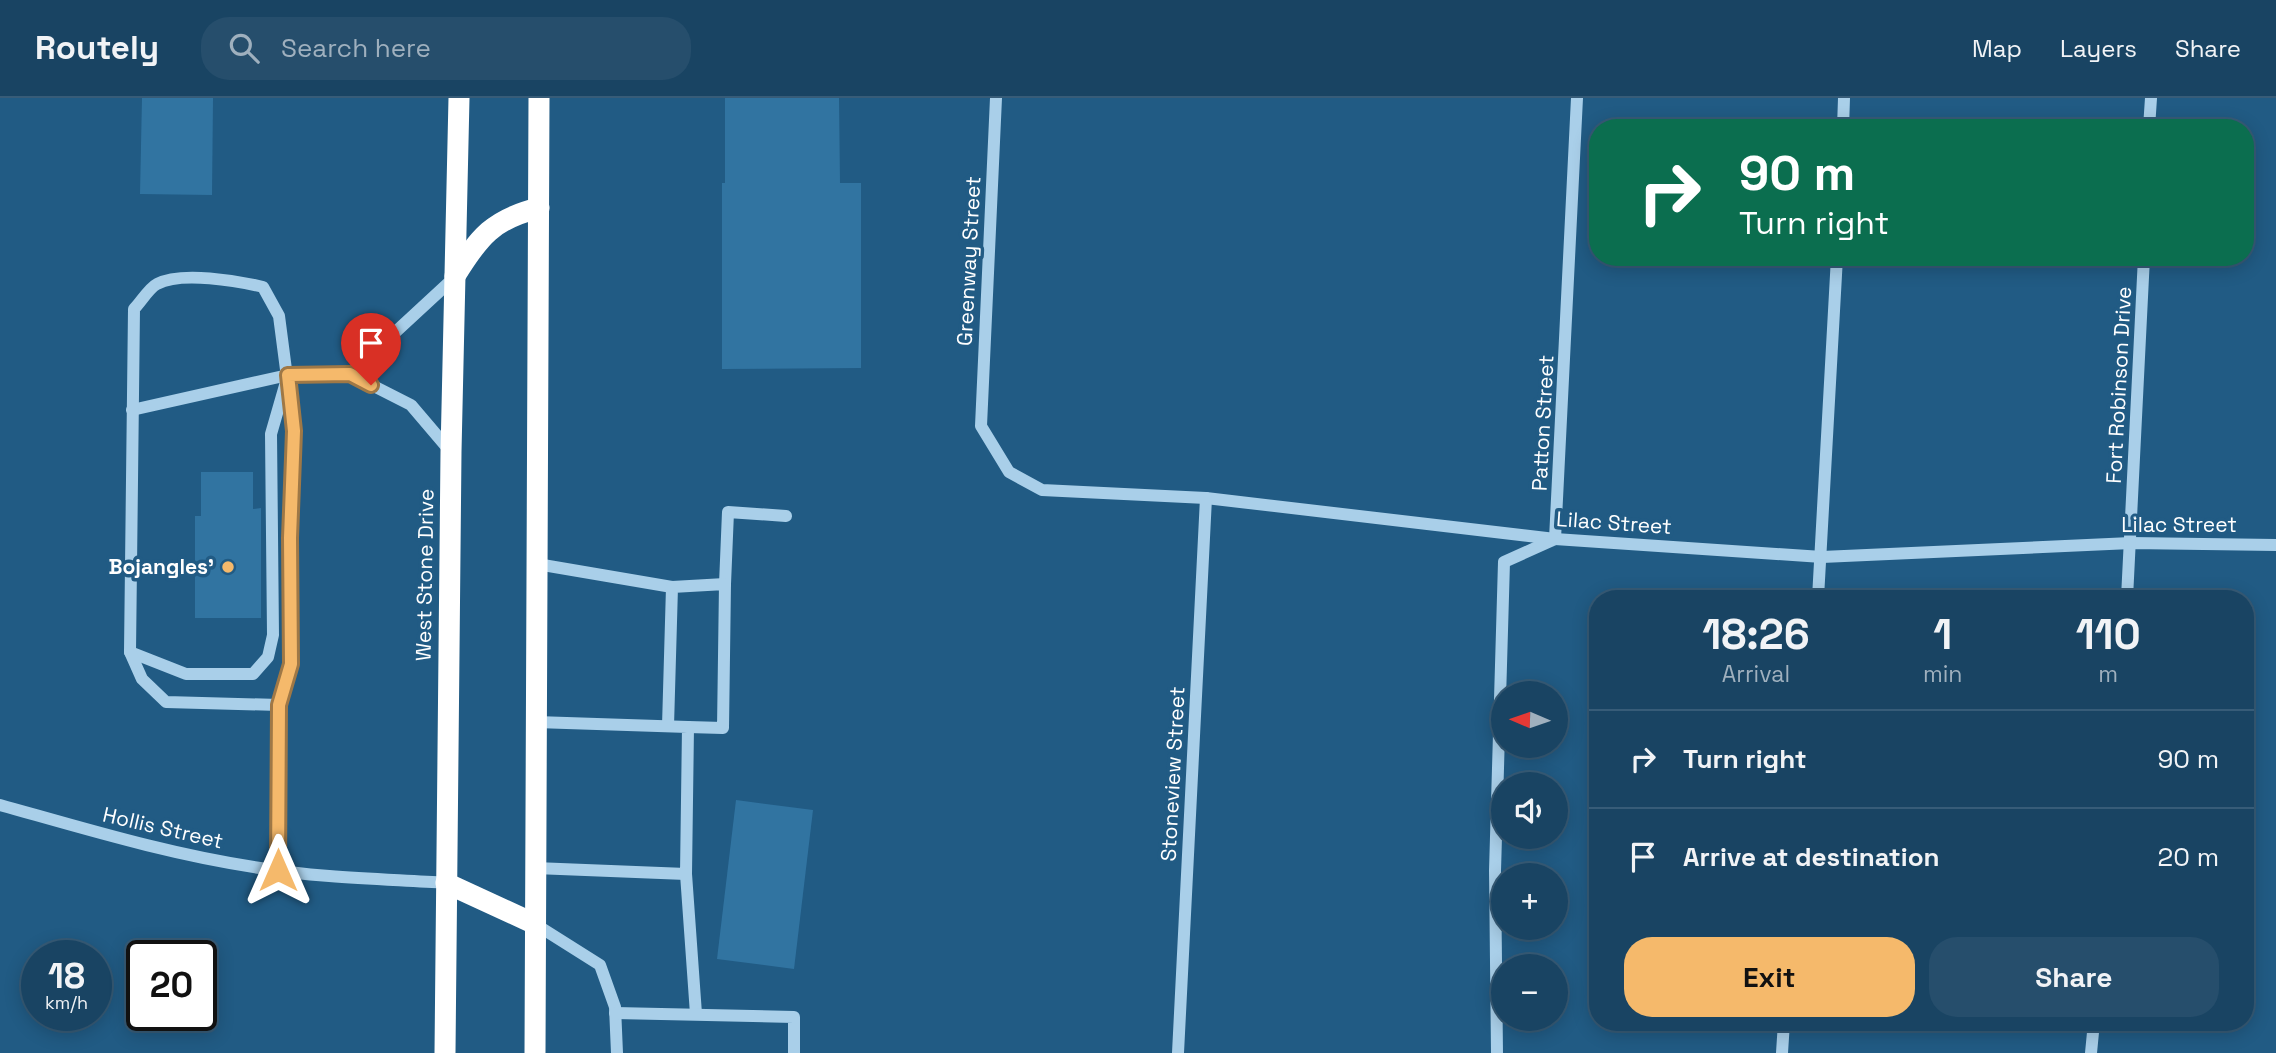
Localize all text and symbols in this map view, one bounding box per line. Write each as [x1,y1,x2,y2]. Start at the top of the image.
search box [201,17,691,80]
text: Routely [35,27,159,69]
icon: search [225,29,263,67]
text: Search here [281,31,431,65]
text: Map [1972,33,2022,64]
text: Layers [2060,33,2137,64]
text: Share [2175,33,2241,64]
text: 90 m [1739,142,1855,204]
icon: right [1624,147,1715,238]
street label: Greenway Street [951,175,986,347]
text: Turn right [1739,203,1889,243]
street label: Fort Robinson Drive [2100,286,2137,484]
pin [341,313,401,385]
icon: arrive [352,324,390,362]
street label: Patton Street [1525,354,1560,492]
street label: West Stone Drive [409,489,440,661]
street label: Lilac Street [1555,505,1673,540]
street label: Lilac Street [2121,511,2237,538]
place label: Bojangles' [109,553,214,580]
marker: Bojangles' [220,559,236,575]
text: 18:26 [1702,608,1810,661]
text: 1 [1933,608,1952,661]
text: 110 [2076,608,2141,661]
text: Arrival [1722,659,1790,689]
text: min [1923,659,1962,689]
text: m [2098,659,2118,689]
north arrow [1491,681,1568,758]
map controls [1491,681,1568,1031]
street label: Stoneview Street [1154,686,1191,862]
icon: right [1624,740,1662,778]
text: Turn right [1683,742,1807,776]
text: 90 m [2157,742,2219,776]
button: sound [1491,772,1568,849]
street label: Hollis Street [100,801,226,854]
position arrow [241,833,315,907]
icon: arrive [1624,838,1662,876]
text: Arrive at destination [1683,840,1940,874]
text: 20 m [2158,840,2219,874]
button: + [1491,863,1568,940]
button: Exit [1624,937,1915,1017]
button: Share [1929,937,2219,1017]
speed limit sign: 20 [126,940,217,1031]
text: 18 [48,954,85,998]
button: − [1491,954,1568,1031]
text: km/h [45,991,88,1014]

